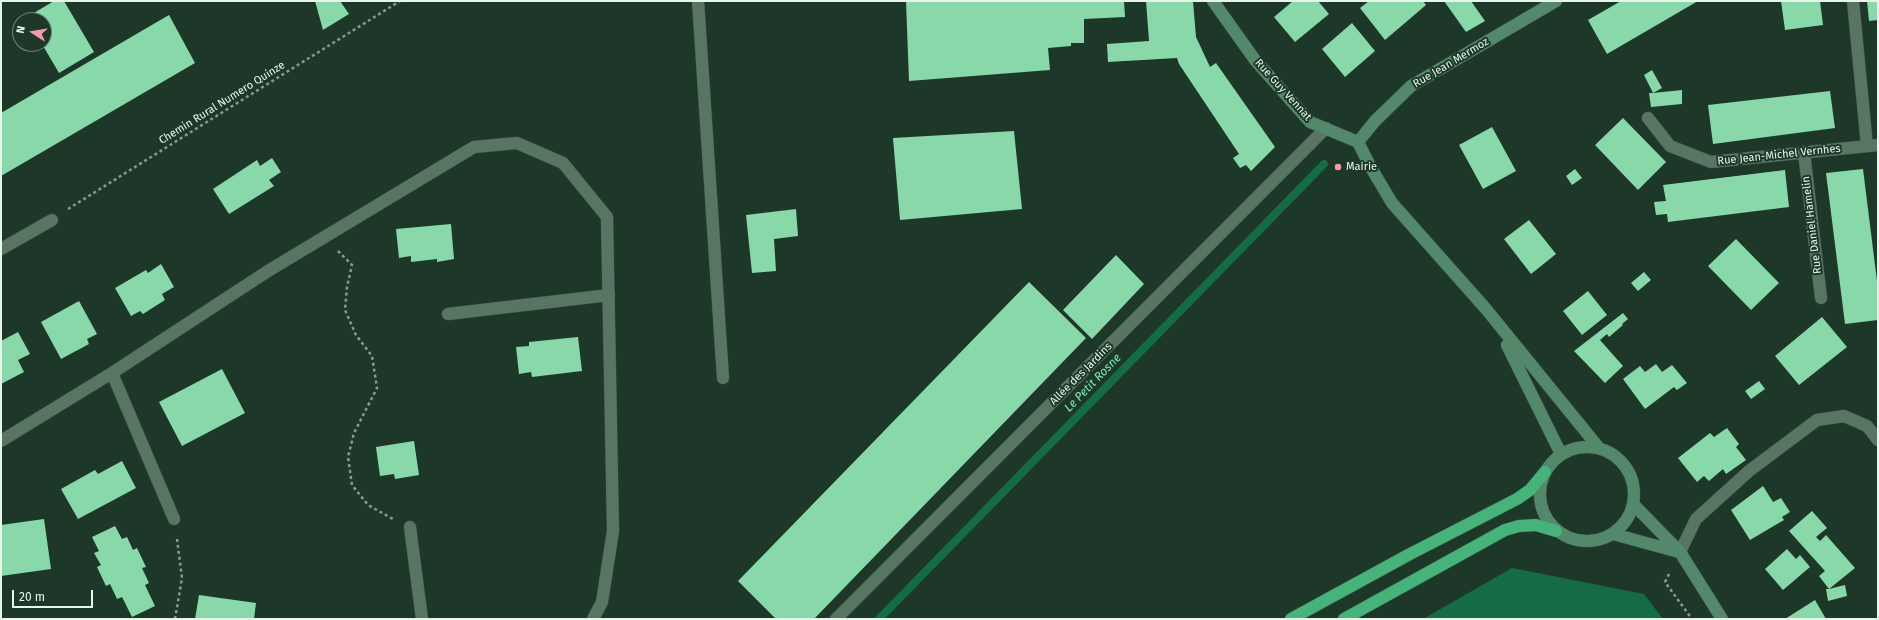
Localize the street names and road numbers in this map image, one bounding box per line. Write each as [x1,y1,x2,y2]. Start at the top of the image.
street label: Rue Jean Mermoz [1411,35,1491,91]
street label: Rue Guy Vennat [1252,56,1314,124]
street label: Chemin Rural Numero Quinze [157,59,287,147]
street label: Rue Jean-Michel Vernhes [1717,142,1841,168]
street label: Rue Daniel Hamelin [1799,175,1825,275]
street label: Allée des Jardins [1047,340,1115,408]

